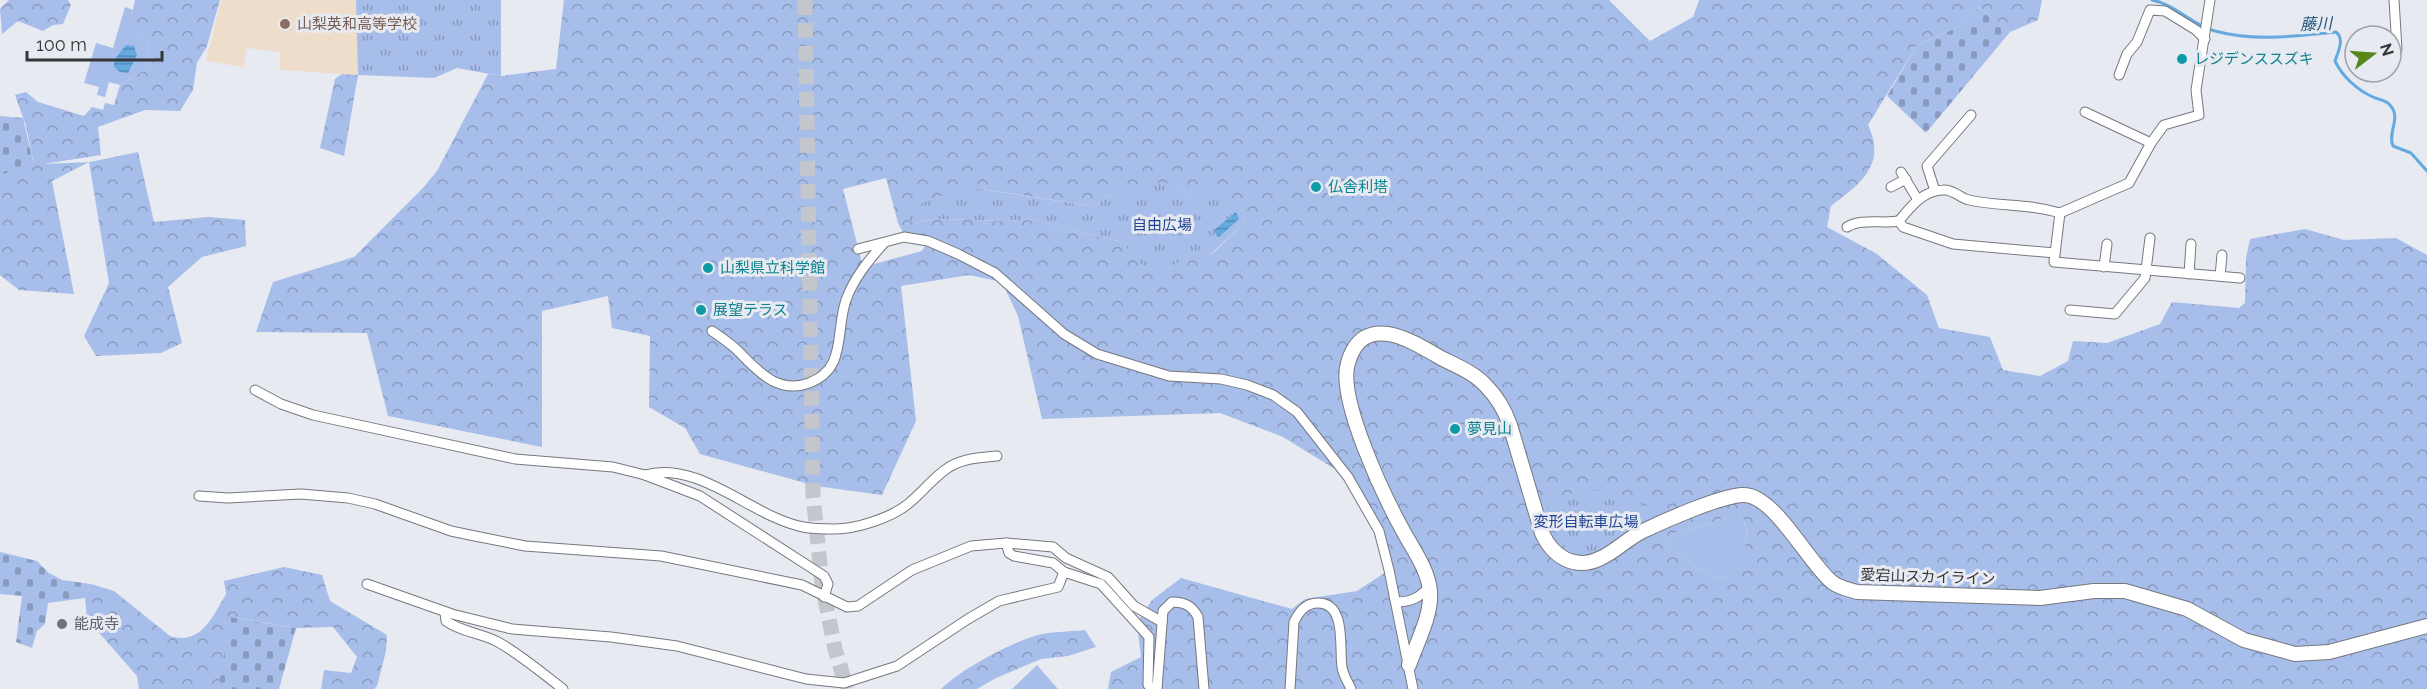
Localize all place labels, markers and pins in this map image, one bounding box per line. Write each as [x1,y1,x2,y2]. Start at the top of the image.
place label: 山梨英和高等学校 [297,15,417,33]
marker: 山梨英和高等学校 [278,17,292,31]
place label: レジデンススズキ [2194,50,2314,68]
marker: レジデンススズキ [2175,52,2189,66]
place label: 仏舎利塔 [1328,178,1388,196]
marker: 仏舎利塔 [1309,180,1323,194]
place label: 山梨県立科学館 [720,259,825,277]
marker: 山梨県立科学館 [701,261,715,275]
place label: 展望テラス [713,301,788,319]
marker: 展望テラス [694,303,708,317]
place label: 夢見山 [1467,420,1512,438]
marker: 夢見山 [1448,422,1462,436]
place label: 能成寺 [74,615,119,633]
marker: 能成寺 [55,617,69,631]

